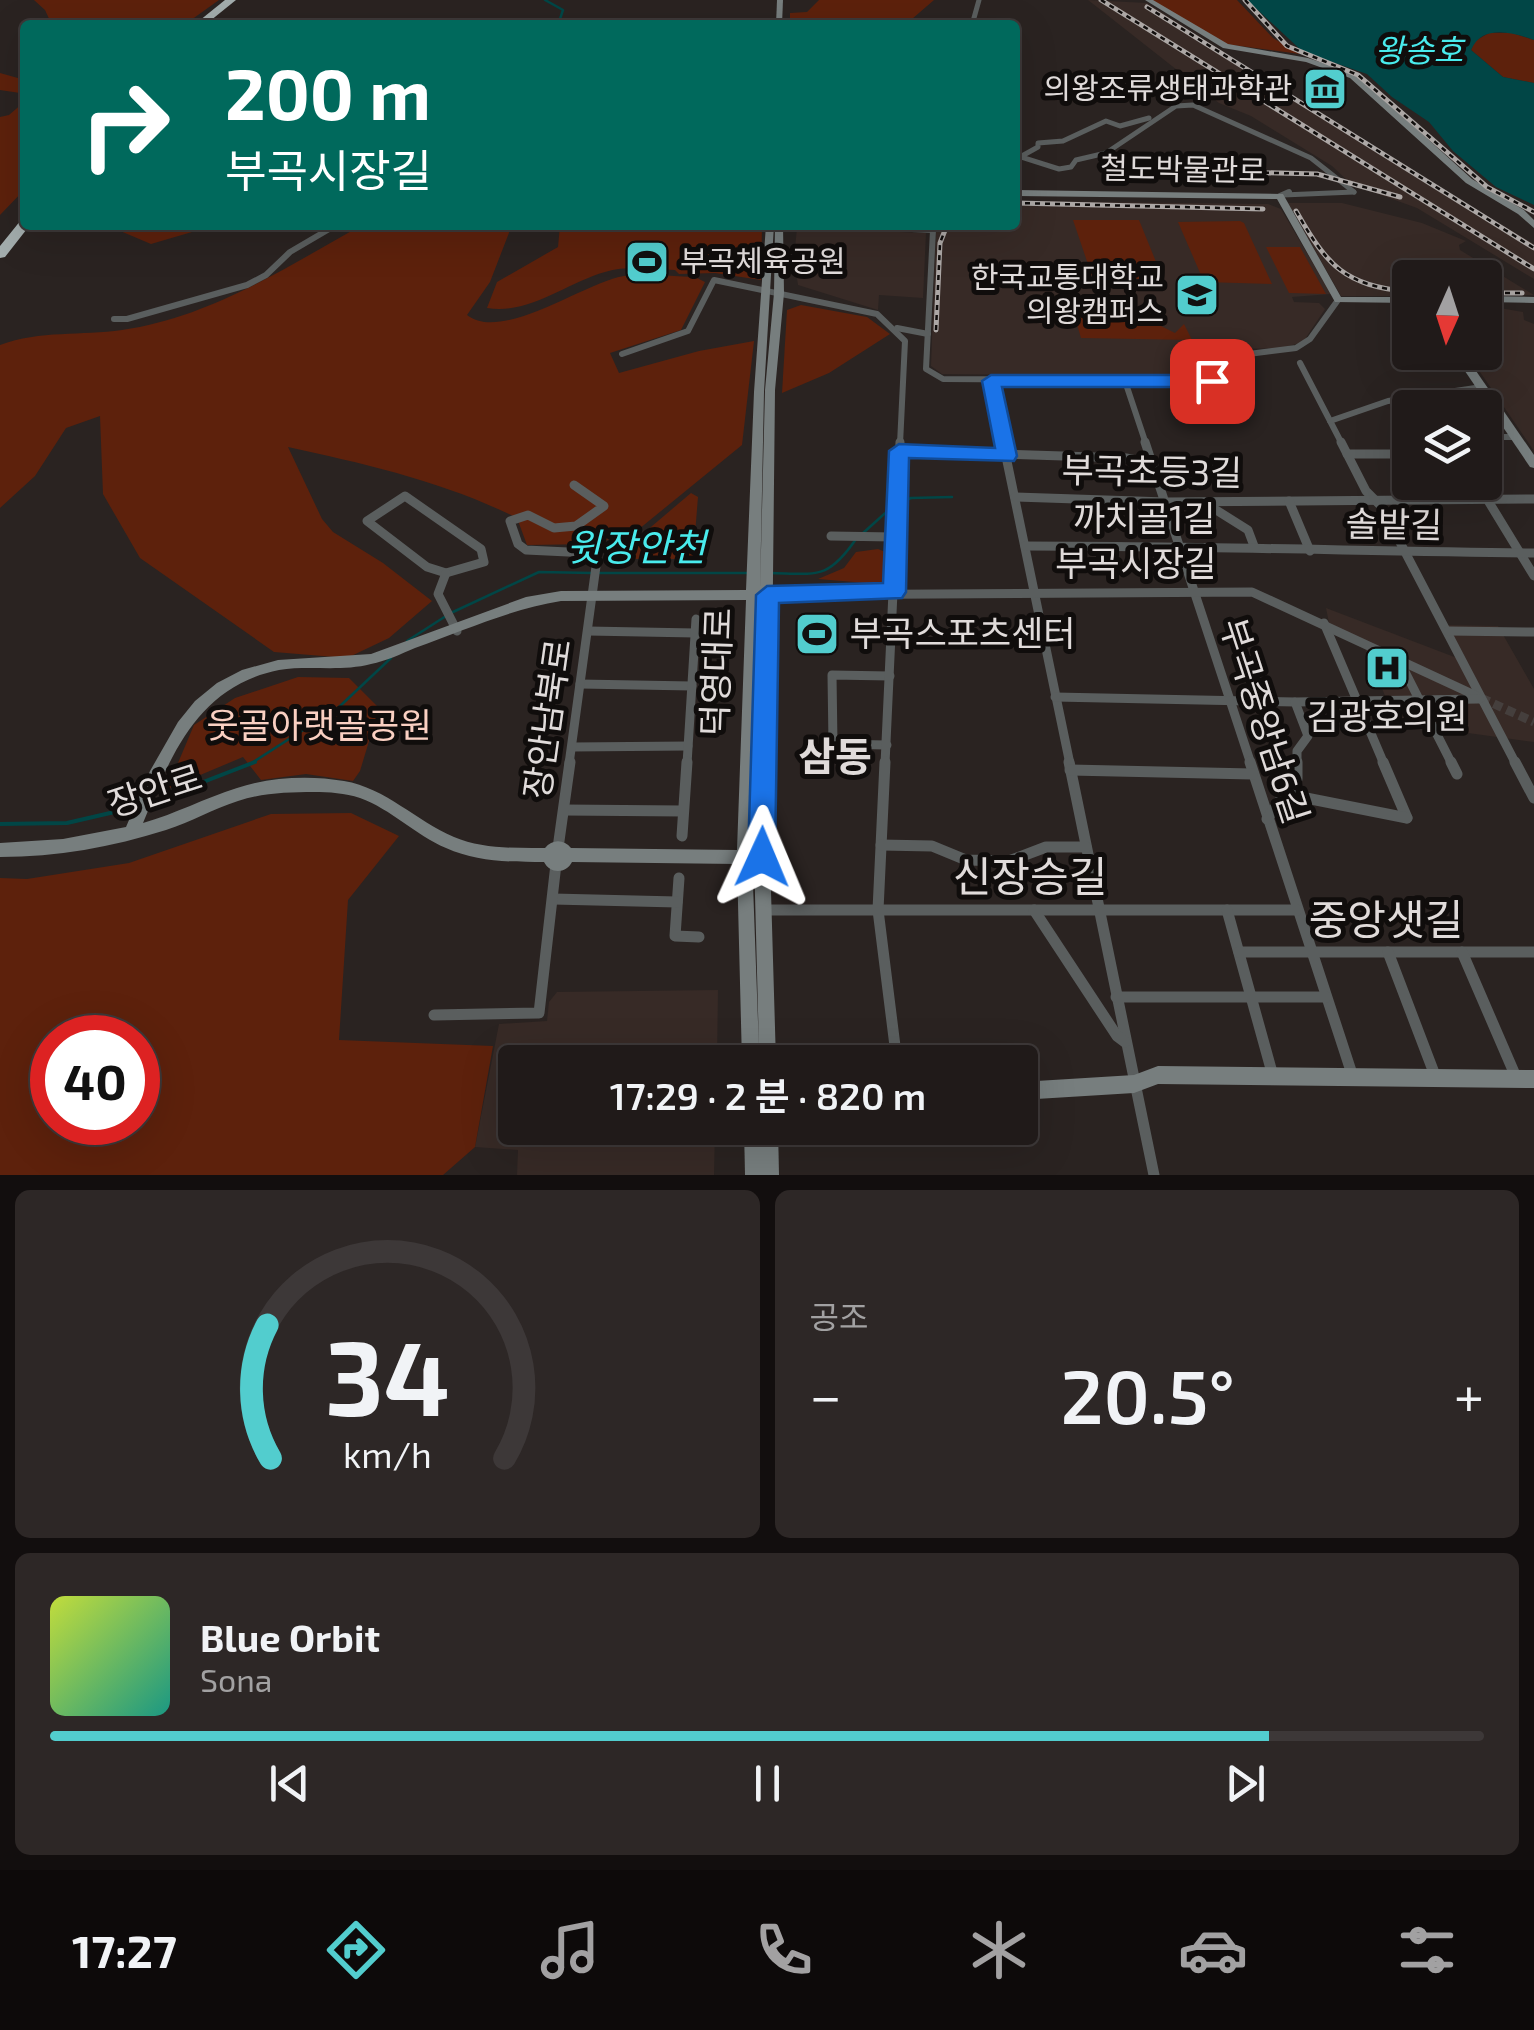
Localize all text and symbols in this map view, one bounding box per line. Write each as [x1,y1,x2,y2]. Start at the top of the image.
water label: 왕송호 [1375,30,1466,68]
text: 200 m [225,50,431,134]
icon: right [60,60,190,190]
museum icon: 의왕조류생태과학관 [1302,66,1348,112]
place label: 의왕조류생태과학관 [1044,69,1292,105]
text: 부곡시장길 [225,142,432,196]
street label: 철도박물관로 [1100,149,1266,187]
sports icon: 부곡체육공원 [624,239,670,285]
place label: 부곡체육공원 [680,242,846,278]
place label: 한국교통대학교 의왕캠퍼스 [971,258,1164,328]
north arrow [1392,260,1502,370]
map controls [1392,260,1502,500]
school or university icon: 한국교통대학교 의왕캠퍼스 [1174,272,1220,318]
pin [1170,339,1255,424]
icon: arrive [1185,354,1240,409]
button: layers [1392,390,1502,500]
street label: 부곡초등3길 [1061,447,1243,493]
street label: 까치골1길 [1073,496,1215,538]
street label: 솔밭길 [1345,501,1443,545]
water label: 윗장안천 [566,523,710,569]
street label: 부곡시장길 [1055,541,1217,583]
street label: 덕영대로 [692,607,738,737]
sports icon: 부곡스포츠센터 [794,611,840,657]
place label: 부곡스포츠센터 [850,611,1075,653]
street label: 부곡중앙남6길 [1213,612,1319,828]
street label: 장안남북로 [514,636,578,801]
hospital icon: 김광호의원 [1364,645,1410,691]
place label: 김광호의원 [1306,694,1468,736]
park label: 웃골아랫골공원 [206,703,432,745]
district label: 삼동 [798,731,872,779]
street label: 장안로 [102,754,207,824]
position arrow [710,805,814,909]
street label: 신장승길 [953,850,1107,900]
street label: 중앙샛길 [1309,893,1463,943]
speed limit sign: 40 [30,1015,160,1145]
text: 17:29 · 2 분 · 820 m [610,1072,926,1118]
text: 공조 [810,1297,868,1335]
text: 34 [325,1312,450,1437]
text: 20.5° [1060,1349,1235,1439]
text: − [810,1361,842,1427]
text: + [1454,1361,1484,1427]
text: km/h [343,1432,432,1475]
text: Blue Orbit [200,1614,380,1660]
text: Sona [200,1660,272,1698]
icon: previous [262,1756,317,1811]
icon: pause [740,1756,795,1811]
icon: next [1218,1756,1273,1811]
icon: directions [321,1915,391,1985]
icon: music [535,1915,605,1985]
icon: phone [749,1915,819,1985]
icon: climate [964,1915,1034,1985]
icon: car [1178,1915,1248,1985]
icon: filters [1392,1915,1462,1985]
text: 17:27 [72,1923,177,1977]

